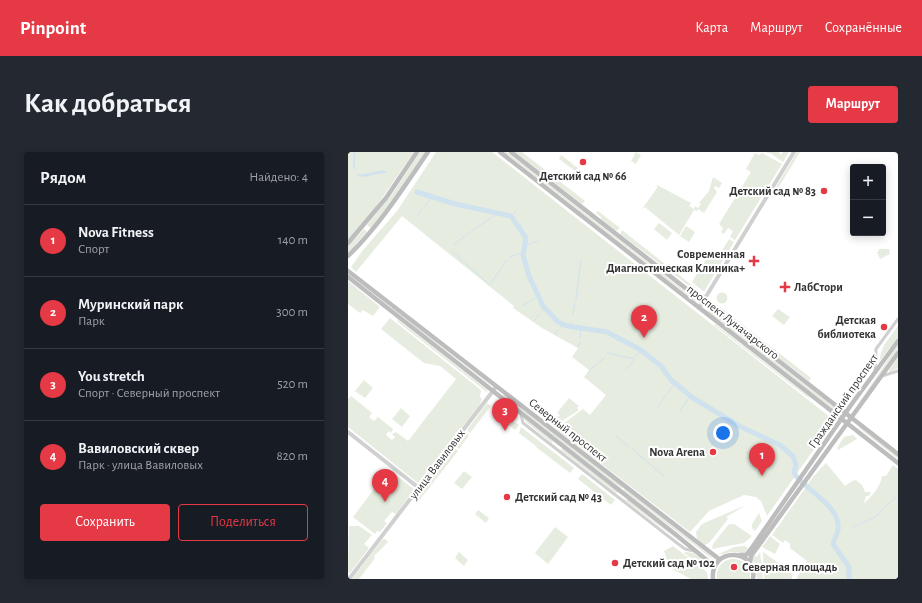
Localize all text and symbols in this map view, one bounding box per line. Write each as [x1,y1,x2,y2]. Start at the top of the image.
text: Pinpoint [20,19,86,38]
text: Карта [695,21,728,35]
text: Маршрут [750,21,803,35]
text: Сохранённые [825,21,902,35]
button: Маршрут [808,86,898,123]
text: Как добраться [24,90,192,118]
marker: Детский сад № 66 [578,157,588,167]
map controls [850,164,886,236]
button: + [850,164,886,200]
text: Рядом [40,169,86,186]
place label: Детский сад № 66 [539,170,627,182]
text: Найдено: 4 [249,171,308,184]
place label: Детский сад № 83 [729,185,816,197]
marker: Детский сад № 83 [819,186,829,196]
button: − [850,200,886,236]
text: Nova Fitness [78,225,154,240]
text: 1 [51,234,55,247]
text: 140 m [278,234,308,247]
text: Спорт [78,243,109,256]
place label: Современная Диагностическая Клиника+ [606,248,745,274]
marker: Современная Диагностическая Клиника+ [748,255,760,267]
marker: ЛабСтори [779,281,791,293]
place label: ЛабСтори [794,281,843,293]
street label: проспект Луначарского [684,283,781,362]
text: Муринский парк [78,297,183,312]
pin: 2 [631,305,657,338]
text: 2 [50,306,56,319]
text: 300 m [276,306,308,319]
place label: Детская библиотека [817,314,876,340]
text: Парк [78,315,105,328]
marker: Детская библиотека [879,322,889,332]
street label: Гражданский проспект [806,351,880,450]
text: You stretch [78,369,145,384]
text: 3 [50,378,56,391]
text: 520 m [277,378,308,391]
text: Спорт · Северный проспект [78,387,220,400]
street label: Северный проспект [527,396,610,465]
pin: 3 [492,398,518,431]
your location [713,423,733,443]
street label: улица Вавиловых [406,426,468,503]
text: Вавиловский сквер [78,441,199,456]
pin: 1 [749,443,775,476]
place label: Nova Arena [649,446,705,458]
marker: Nova Arena [708,447,718,457]
text: 4 [50,450,56,463]
text: 820 m [277,450,308,463]
text: Парк · улица Вавиловых [78,459,203,472]
pin: 4 [372,469,398,502]
place label: Детский сад № 43 [515,491,602,503]
marker: Детский сад № 43 [502,492,512,502]
button: Сохранить [40,504,170,541]
button: Поделиться [178,504,308,541]
place label: Детский сад № 102 [623,557,715,569]
marker: Детский сад № 102 [610,558,620,568]
place label: Северная площадь [742,561,838,573]
marker: Северная площадь [729,562,739,572]

